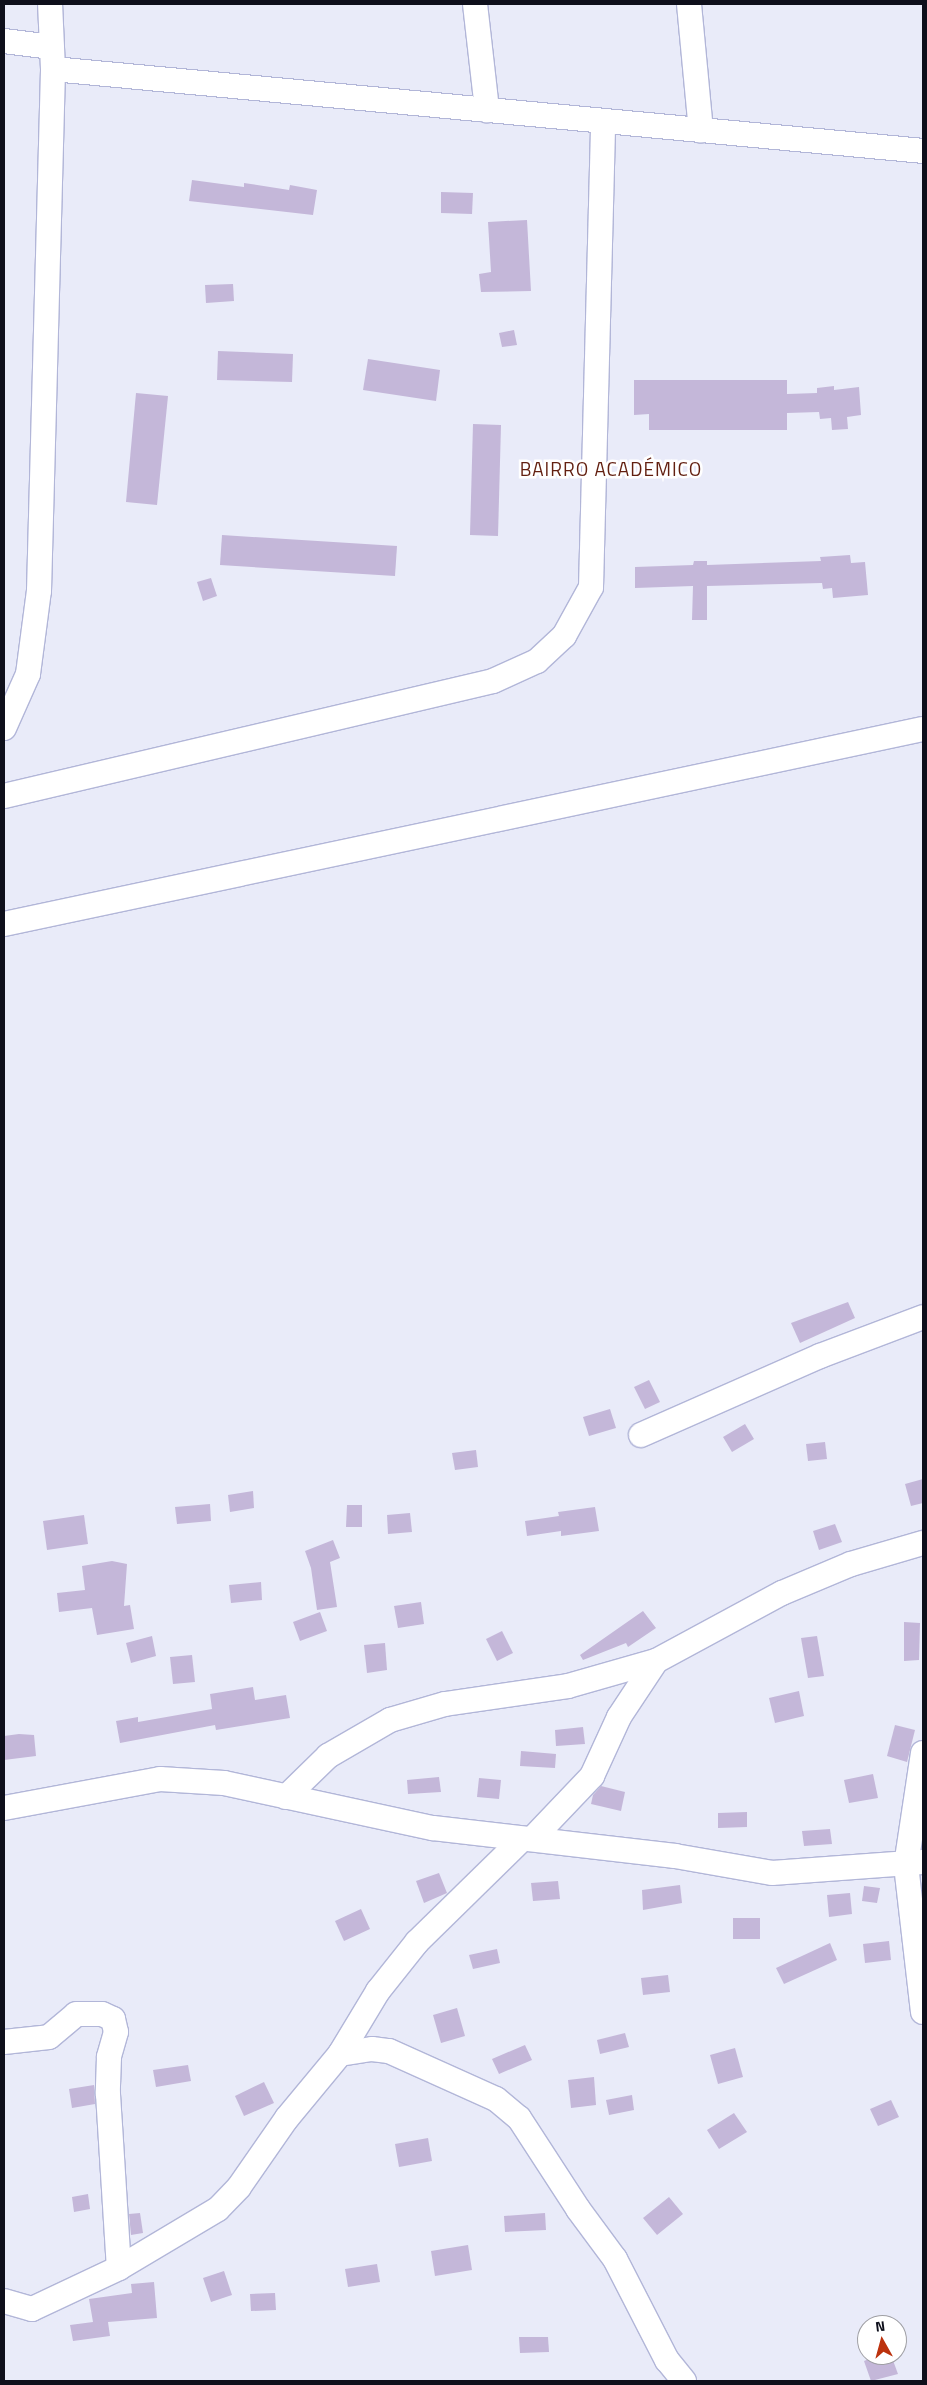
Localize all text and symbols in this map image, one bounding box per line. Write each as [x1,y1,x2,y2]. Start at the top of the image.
district label: BAIRRO ACADÉMICO [518,458,704,480]
north arrow [857,2315,907,2365]
text: N [874,2315,886,2337]

